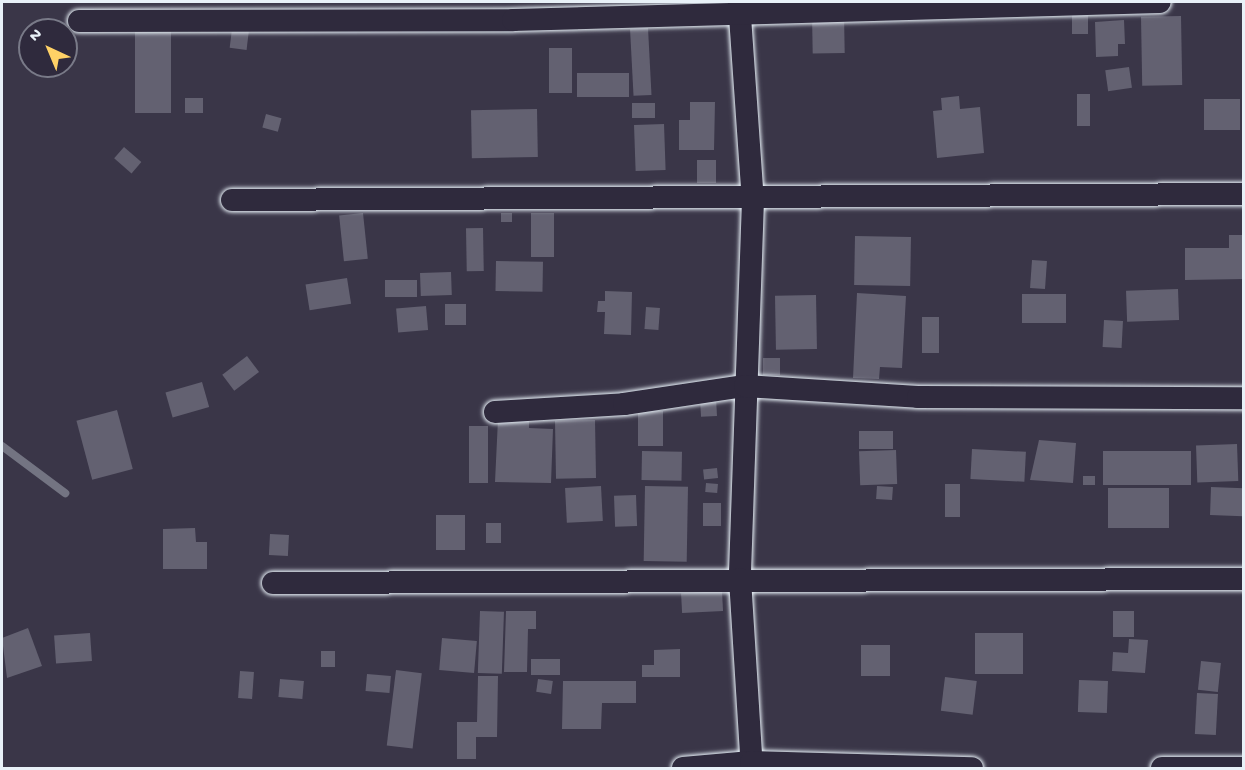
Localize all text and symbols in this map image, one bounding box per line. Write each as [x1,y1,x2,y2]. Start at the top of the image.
north arrow [18,18,78,78]
text: N [26,26,47,47]

